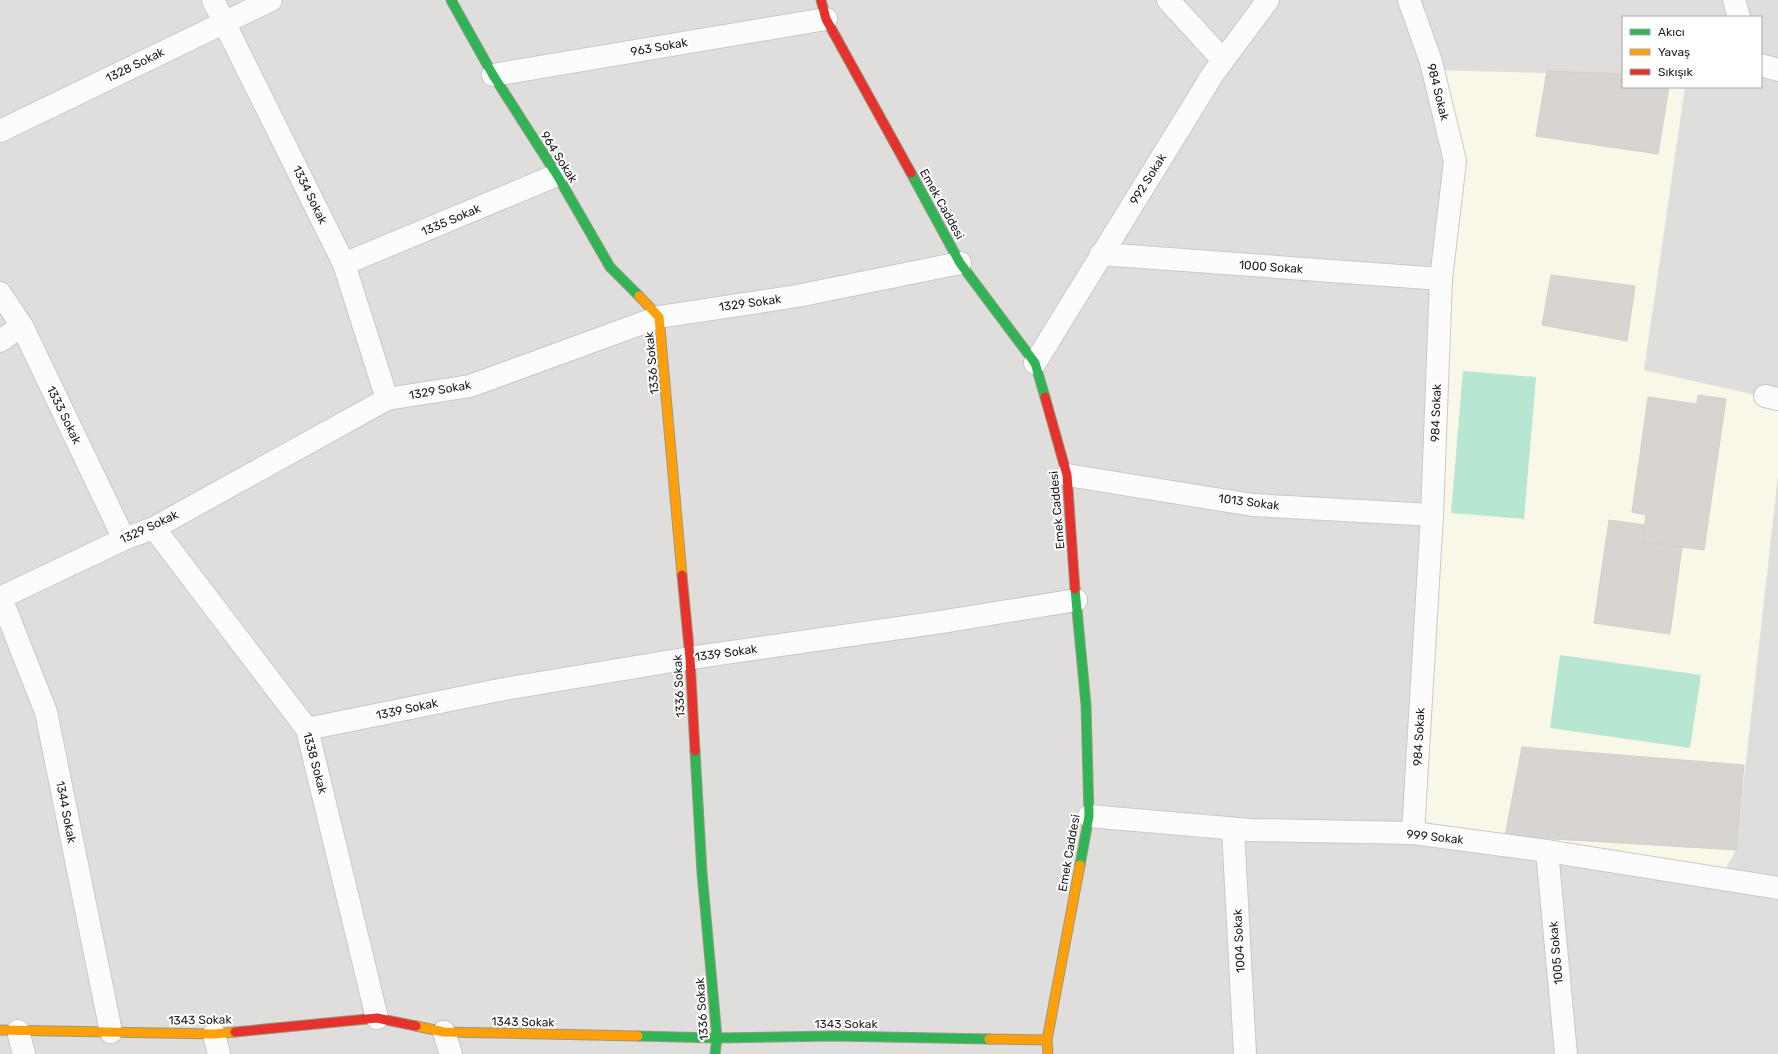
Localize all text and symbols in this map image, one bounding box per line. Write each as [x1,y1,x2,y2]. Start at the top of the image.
legend [1622,16,1762,88]
text: Akıcı [1658,25,1685,39]
street label: 963 Sokak [629,35,689,59]
street label: 1328 Sokak [104,45,167,85]
text: Yavaş [1658,45,1690,59]
street label: 984 Sokak [1424,62,1452,123]
text: Sıkışık [1658,65,1693,79]
street label: 964 Sokak [538,129,581,186]
street label: 992 Sokak [1127,150,1170,207]
street label: 1334 Sokak [290,164,330,227]
street label: Emek Caddesi [917,166,967,242]
street label: 1335 Sokak [419,201,483,239]
street label: 1000 Sokak [1238,258,1304,276]
street label: 1329 Sokak [718,292,783,314]
street label: 1336 Sokak [642,330,662,395]
street label: 1329 Sokak [408,378,473,402]
street label: 984 Sokak [1428,383,1444,442]
street label: 1333 Sokak [44,384,84,447]
street label: Emek Caddesi [1047,470,1067,550]
street label: 1013 Sokak [1218,491,1281,513]
street label: 1329 Sokak [118,507,181,547]
street label: 1339 Sokak [694,642,759,664]
street label: 1336 Sokak [670,653,688,718]
street label: 1339 Sokak [375,695,440,722]
street label: 984 Sokak [1410,707,1428,767]
street label: 1338 Sokak [300,731,330,796]
street label: 1344 Sokak [53,780,79,845]
street label: Emek Caddesi [1055,813,1083,893]
street label: 999 Sokak [1406,827,1465,847]
street label: 1004 Sokak [1230,908,1248,973]
street label: 1005 Sokak [1546,920,1566,985]
street label: 1336 Sokak [693,976,711,1041]
street label: 1343 Sokak [168,1012,233,1028]
street label: 1343 Sokak [491,1014,556,1030]
street label: 1343 Sokak [814,1017,878,1031]

